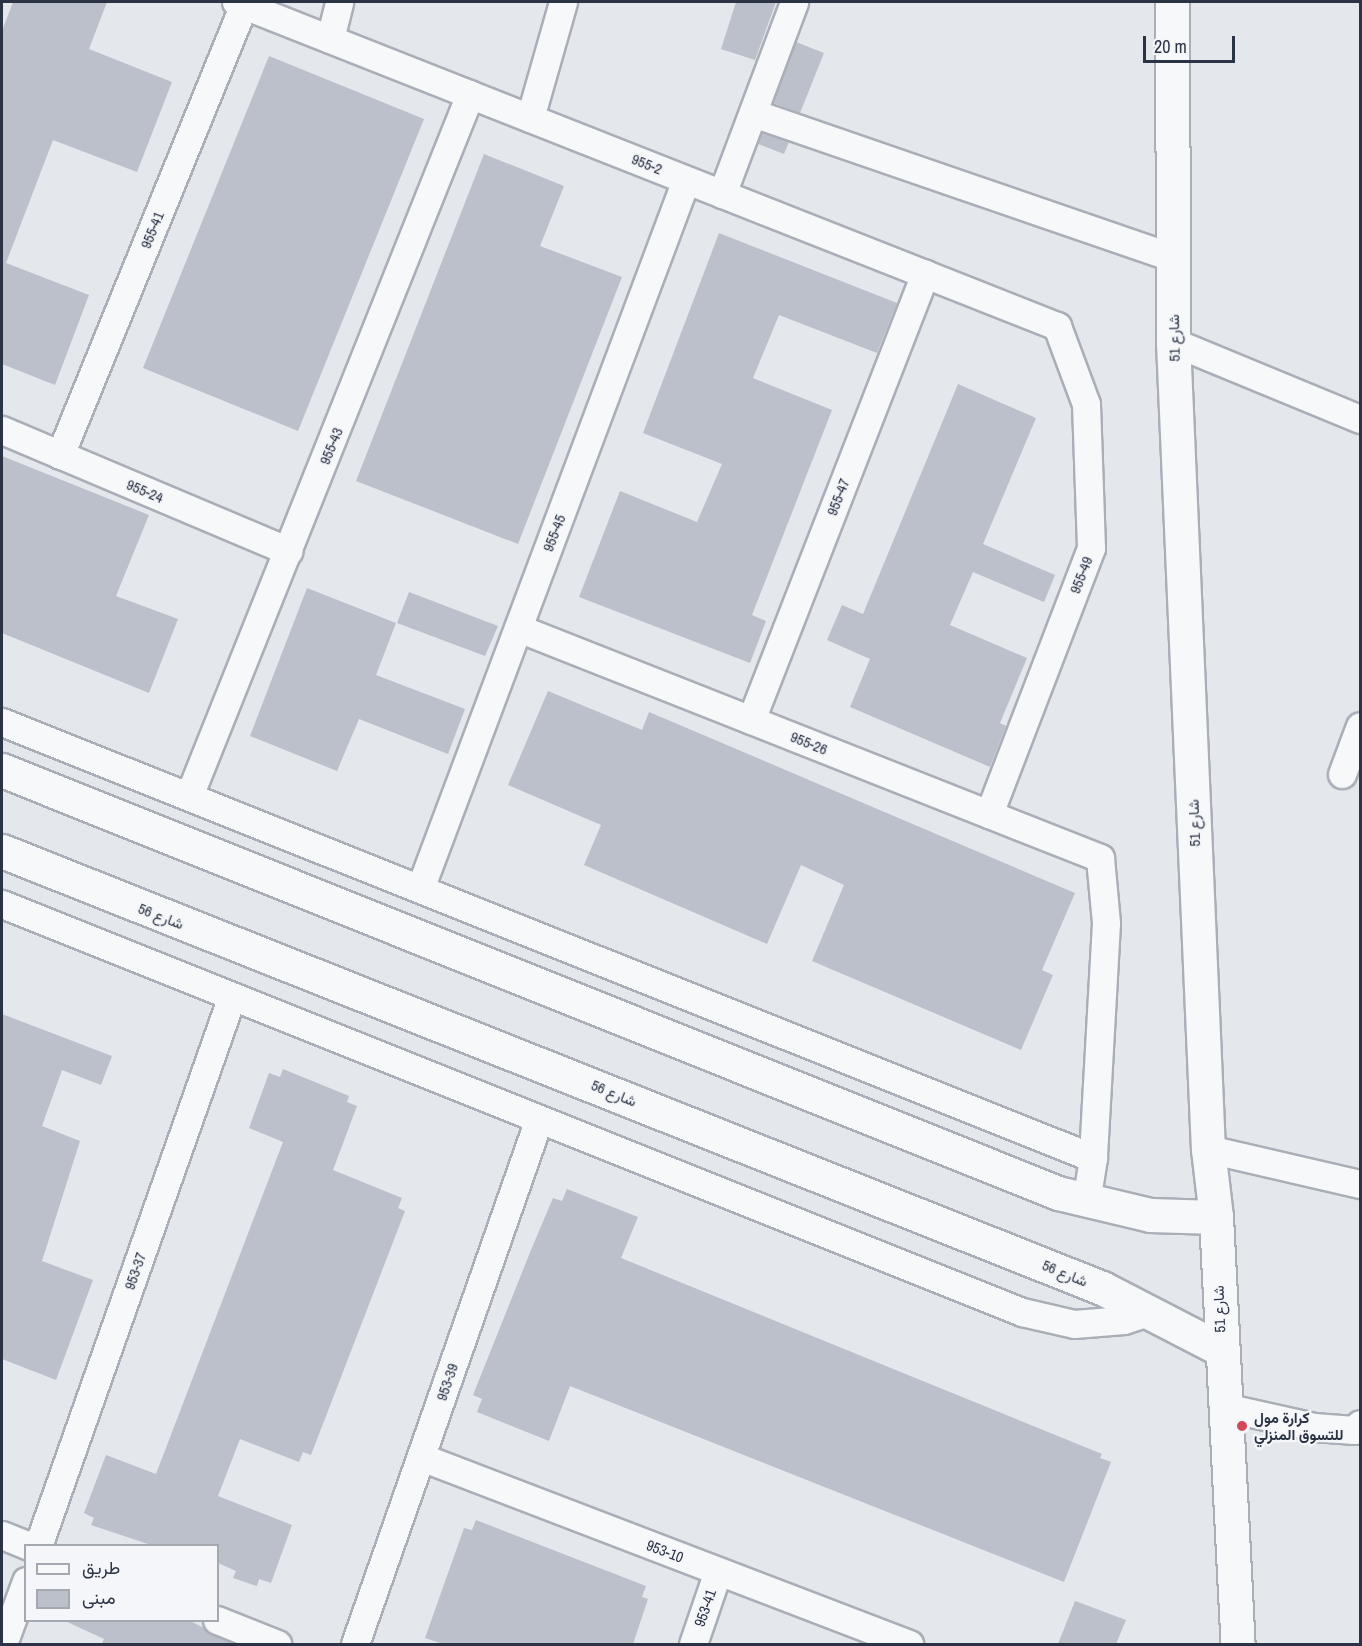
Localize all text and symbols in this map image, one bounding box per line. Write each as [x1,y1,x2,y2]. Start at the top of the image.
scale bar [1146,24,1238,62]
text: 20 m [1154,34,1187,59]
street label: 955-2 [629,150,665,178]
street label: 955-41 [136,209,168,251]
street label: شارع 51 [1165,314,1183,362]
street label: 955-43 [315,425,347,467]
street label: 955-24 [124,475,166,507]
street label: 955-47 [823,476,853,518]
street label: 955-45 [539,512,569,554]
street label: 955-49 [1066,554,1096,596]
street label: 955-26 [788,727,830,759]
street label: شارع 51 [1184,799,1204,847]
street label: شارع 56 [136,899,186,933]
street label: شارع 56 [589,1076,639,1110]
street label: 953-37 [120,1250,150,1292]
street label: شارع 56 [1040,1256,1090,1290]
street label: شارع 51 [1209,1285,1229,1333]
street label: 953-39 [432,1361,462,1403]
place label: كرارة مول للتسوق المنزلي [1254,1408,1344,1443]
marker: كرارة مول للتسوق المنزلي [1235,1419,1249,1433]
street label: 953-10 [644,1536,686,1566]
legend [24,1544,219,1622]
text: طريق [82,1555,120,1580]
text: مبنى [82,1585,116,1610]
street label: 953-41 [690,1587,720,1629]

